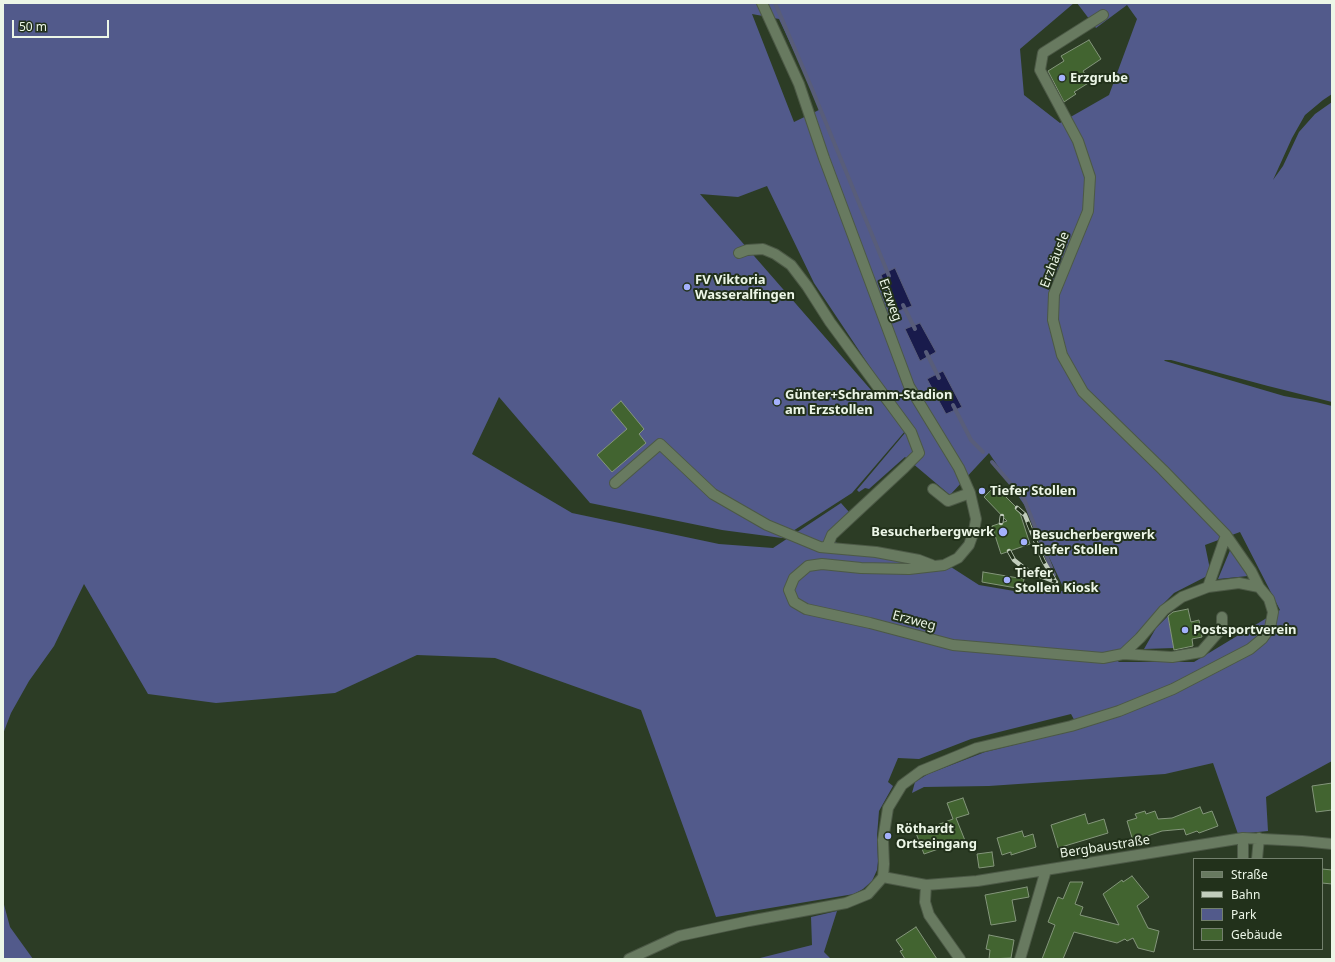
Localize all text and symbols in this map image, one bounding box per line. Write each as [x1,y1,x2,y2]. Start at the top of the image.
scale bar [14,12,111,38]
text: 50 m [19,18,47,35]
place label: Erzgrube [1070,70,1128,86]
marker: Erzgrube [1057,73,1067,83]
street label: Erzhäusle [1037,230,1073,290]
place label: FV Viktoria Wasseralfingen [695,272,795,303]
street label: Erzweg [875,277,905,323]
marker: FV Viktoria Wasseralfingen [682,282,692,292]
place label: Günter+Schramm-Stadion am Erzstollen [785,387,952,418]
marker: Günter+Schramm-Stadion am Erzstollen [772,397,782,407]
place label: Tiefer Stollen [990,483,1076,499]
marker: Tiefer Stollen [977,486,987,496]
place label: Besucherbergwerk [871,524,994,540]
marker: Besucherbergwerk [997,526,1009,538]
place label: Besucherbergwerk Tiefer Stollen [1032,527,1155,558]
marker: Besucherbergwerk Tiefer Stollen [1019,537,1029,547]
place label: Tiefer Stollen Kiosk [1015,565,1098,596]
marker: Tiefer Stollen Kiosk [1002,575,1012,585]
street label: Erzweg [891,608,937,634]
place label: Postsportverein [1193,622,1297,638]
marker: Postsportverein [1180,625,1190,635]
place label: Röthardt Ortseingang [896,821,977,852]
marker: Röthardt Ortseingang [883,831,893,841]
street label: Bergbaustraße [1059,832,1151,862]
legend [1193,858,1323,950]
text: Straße [1231,866,1268,883]
text: Bahn [1231,886,1260,903]
text: Park [1231,906,1256,923]
text: Gebäude [1231,926,1282,943]

